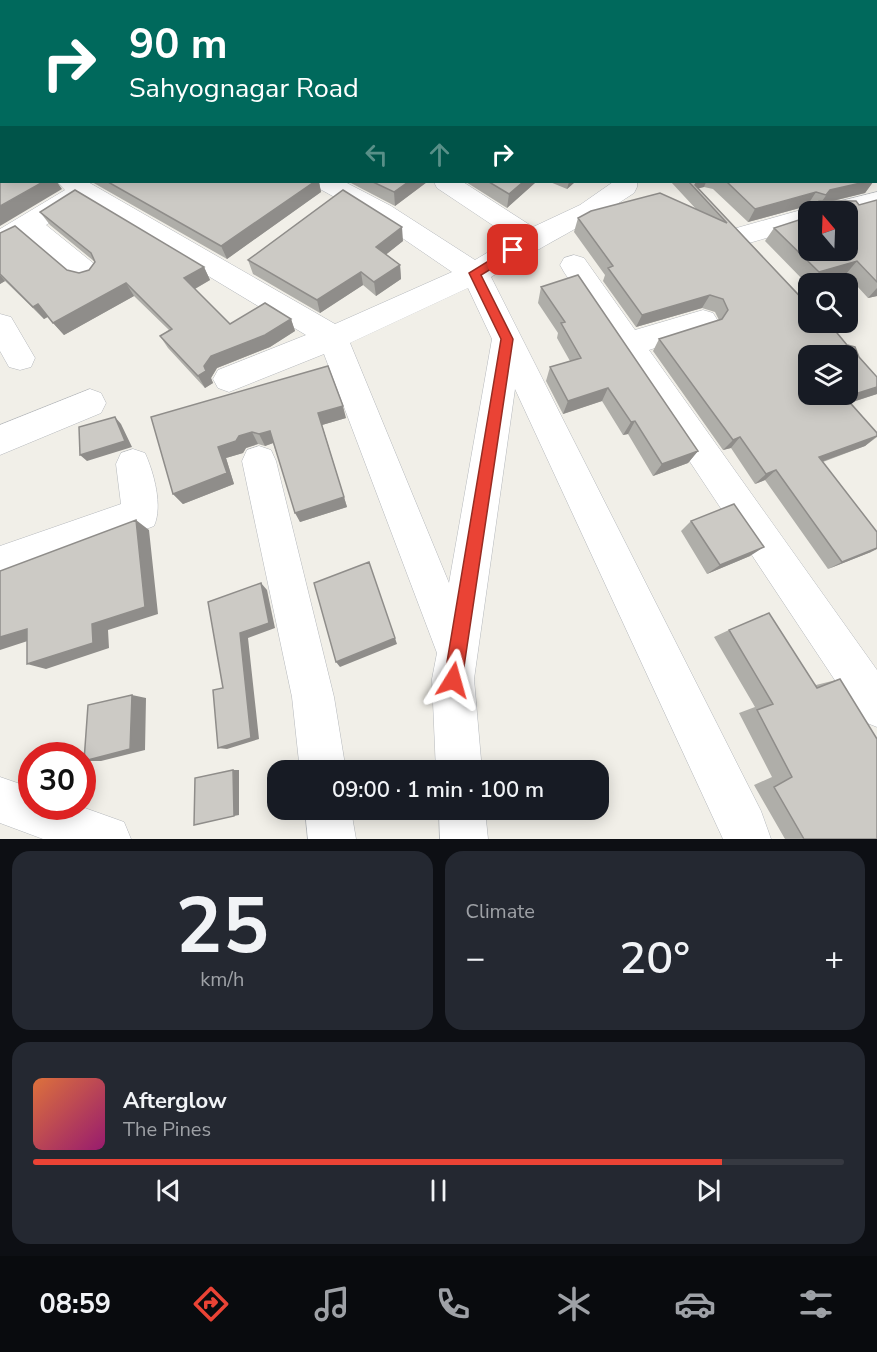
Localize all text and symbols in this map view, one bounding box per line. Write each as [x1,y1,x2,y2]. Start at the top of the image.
text: 90 m [129,16,228,73]
icon: right [30,24,108,102]
text: Sahyognagar Road [129,70,359,107]
icon: left [360,138,393,171]
icon: ahead [423,138,456,171]
icon: right [486,138,519,171]
north arrow [798,201,858,261]
map controls [798,201,858,405]
pin [487,224,538,275]
icon: arrive [496,233,529,266]
button: search [798,273,858,333]
button: layers [798,345,858,405]
position arrow [421,648,485,712]
speed limit sign: 30 [18,742,96,820]
text: 09:00 · 1 min · 100 m [332,775,544,805]
text: 25 [175,873,269,980]
text: Climate [466,898,535,925]
text: 20° [619,928,690,989]
text: − [466,936,485,981]
text: + [824,936,844,981]
text: km/h [200,966,244,993]
text: Afterglow [123,1086,227,1116]
text: The Pines [123,1116,211,1143]
icon: previous [152,1174,185,1207]
icon: pause [422,1174,455,1207]
icon: next [692,1174,725,1207]
icon: directions [190,1283,232,1325]
icon: music [311,1283,353,1325]
icon: phone [432,1283,474,1325]
icon: climate [553,1283,595,1325]
icon: car [674,1283,716,1325]
icon: filters [795,1283,837,1325]
text: 08:59 [40,1286,111,1323]

